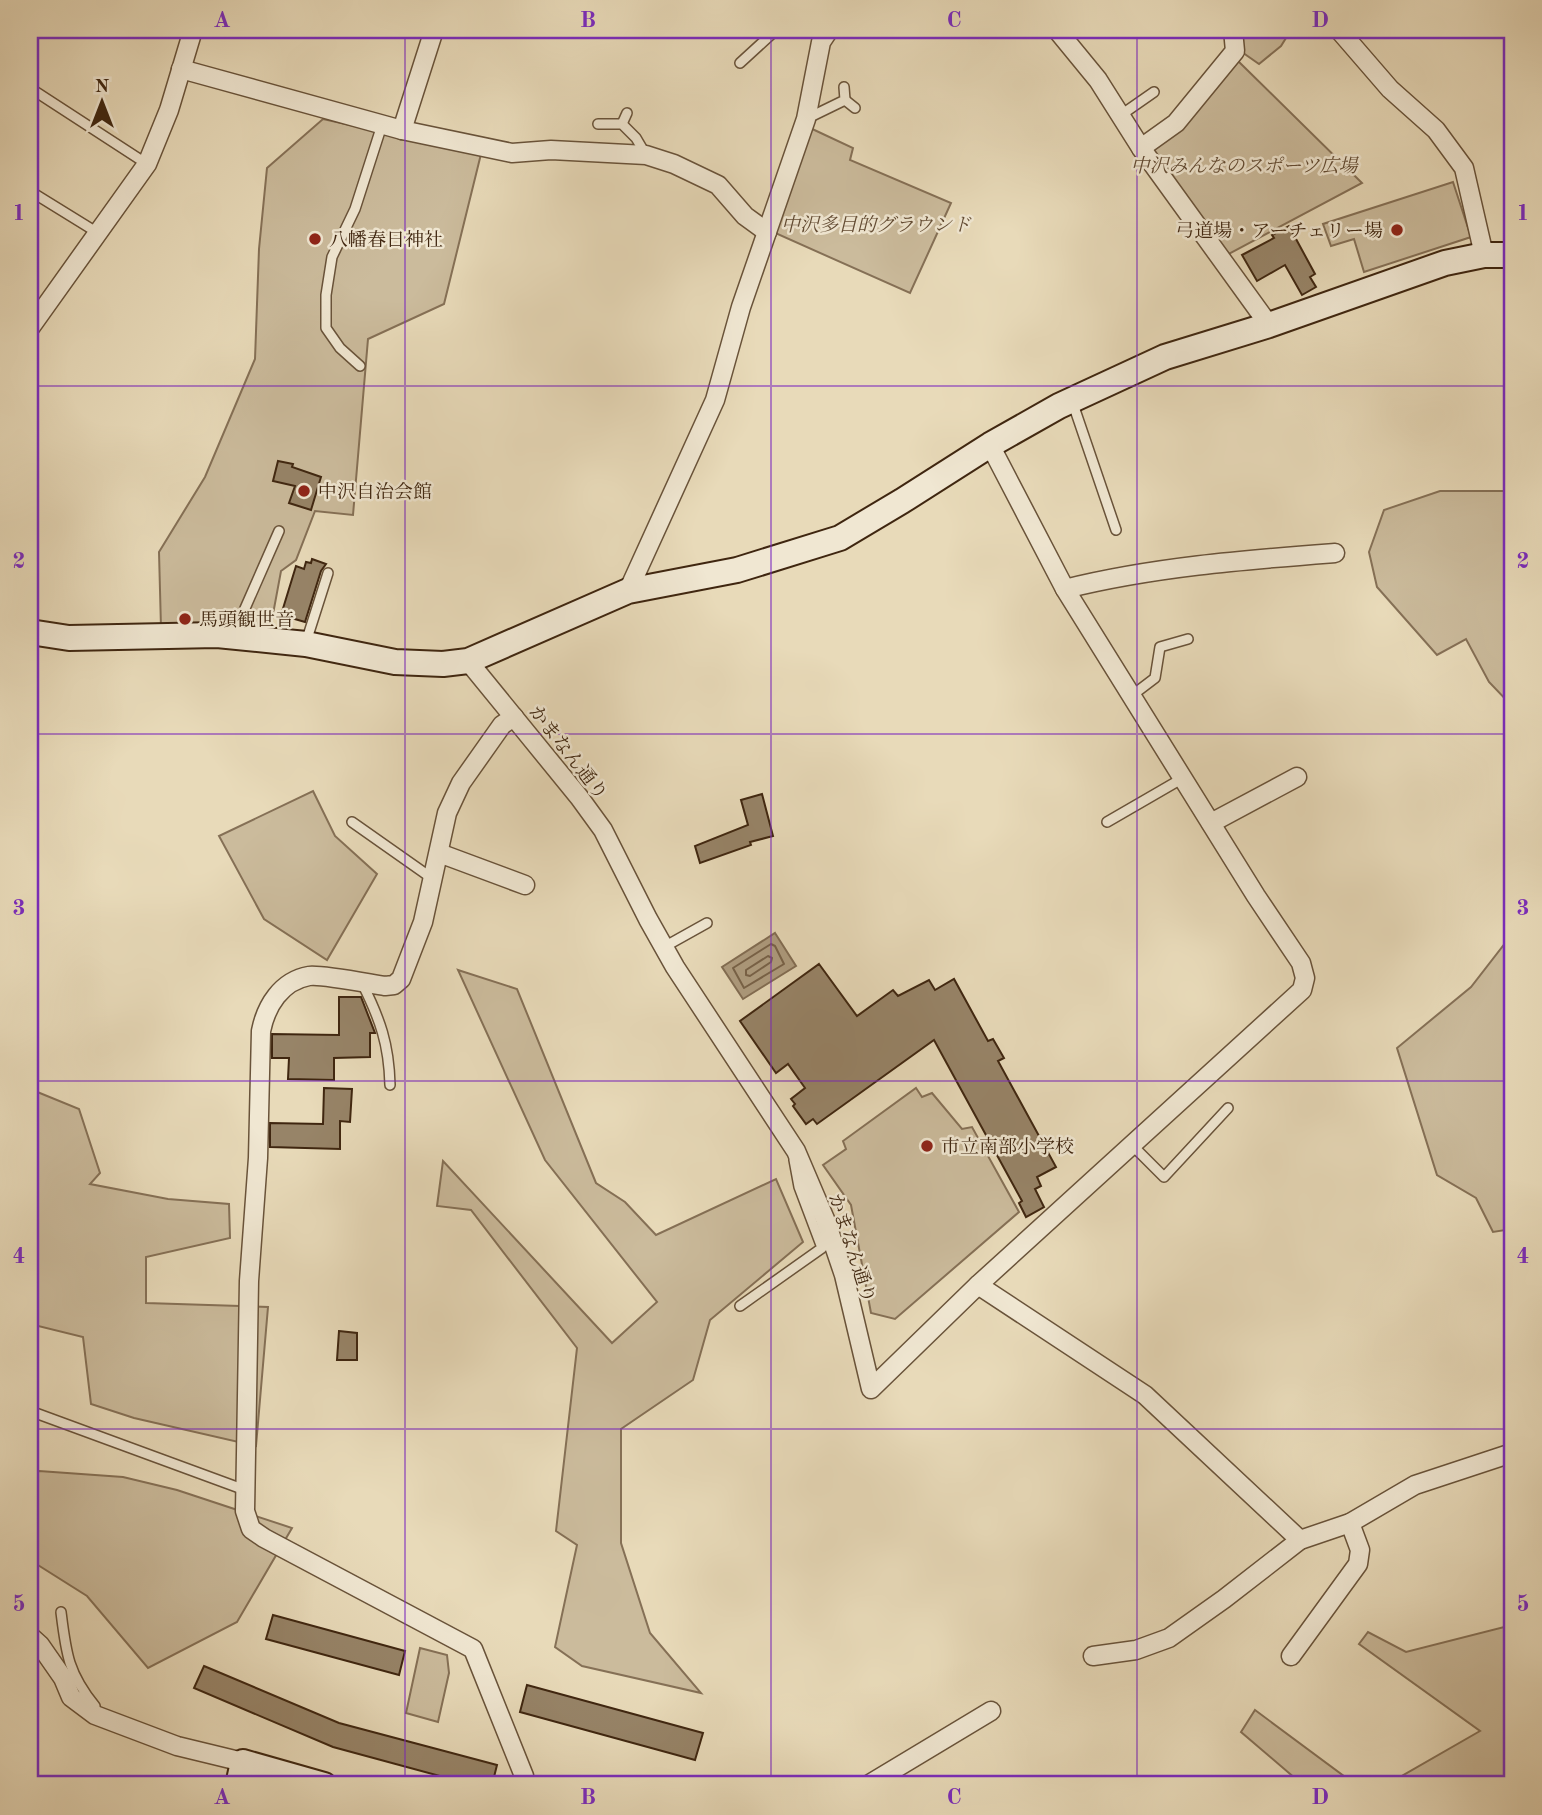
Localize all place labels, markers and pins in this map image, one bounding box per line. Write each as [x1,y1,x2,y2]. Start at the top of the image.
place label: 弓道場・アーチェリー場 [1175,221,1383,242]
marker: 弓道場・アーチェリー場 [1389,222,1405,238]
place label: 八幡春日神社 [329,229,443,251]
marker: 八幡春日神社 [307,231,323,247]
place label: 中沢自治会館 [318,481,432,503]
marker: 中沢自治会館 [296,483,312,499]
place label: 馬頭観世音 [199,609,294,631]
marker: 馬頭観世音 [177,611,193,627]
place label: 市立南部小学校 [941,1136,1074,1158]
marker: 市立南部小学校 [919,1138,935,1154]

